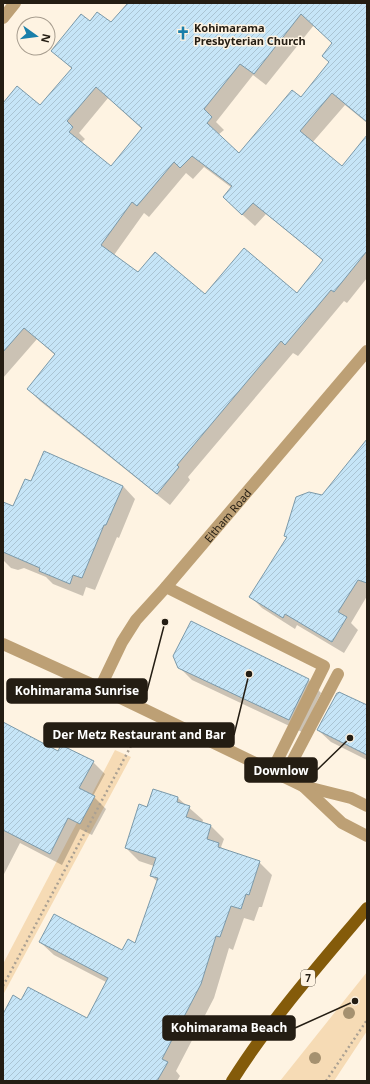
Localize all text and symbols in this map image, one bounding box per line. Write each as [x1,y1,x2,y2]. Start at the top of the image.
north arrow [16,16,56,56]
place label: Kohimarama Presbyterian Church [194,20,306,48]
church icon: Kohimarama Presbyterian Church [175,25,191,41]
text: N [38,32,55,45]
street label: Eltham Road [200,485,254,545]
callout: Kohimarama Sunrise [7,679,147,703]
text: Kohimarama Sunrise [15,682,139,699]
callout: Der Metz Restaurant and Bar [44,723,234,747]
text: Der Metz Restaurant and Bar [52,726,226,743]
callout: Downlow [245,758,317,782]
text: Downlow [253,762,309,779]
road number: 7 [301,970,315,986]
callout: Kohimarama Beach [163,1016,295,1040]
text: Kohimarama Beach [171,1019,287,1036]

